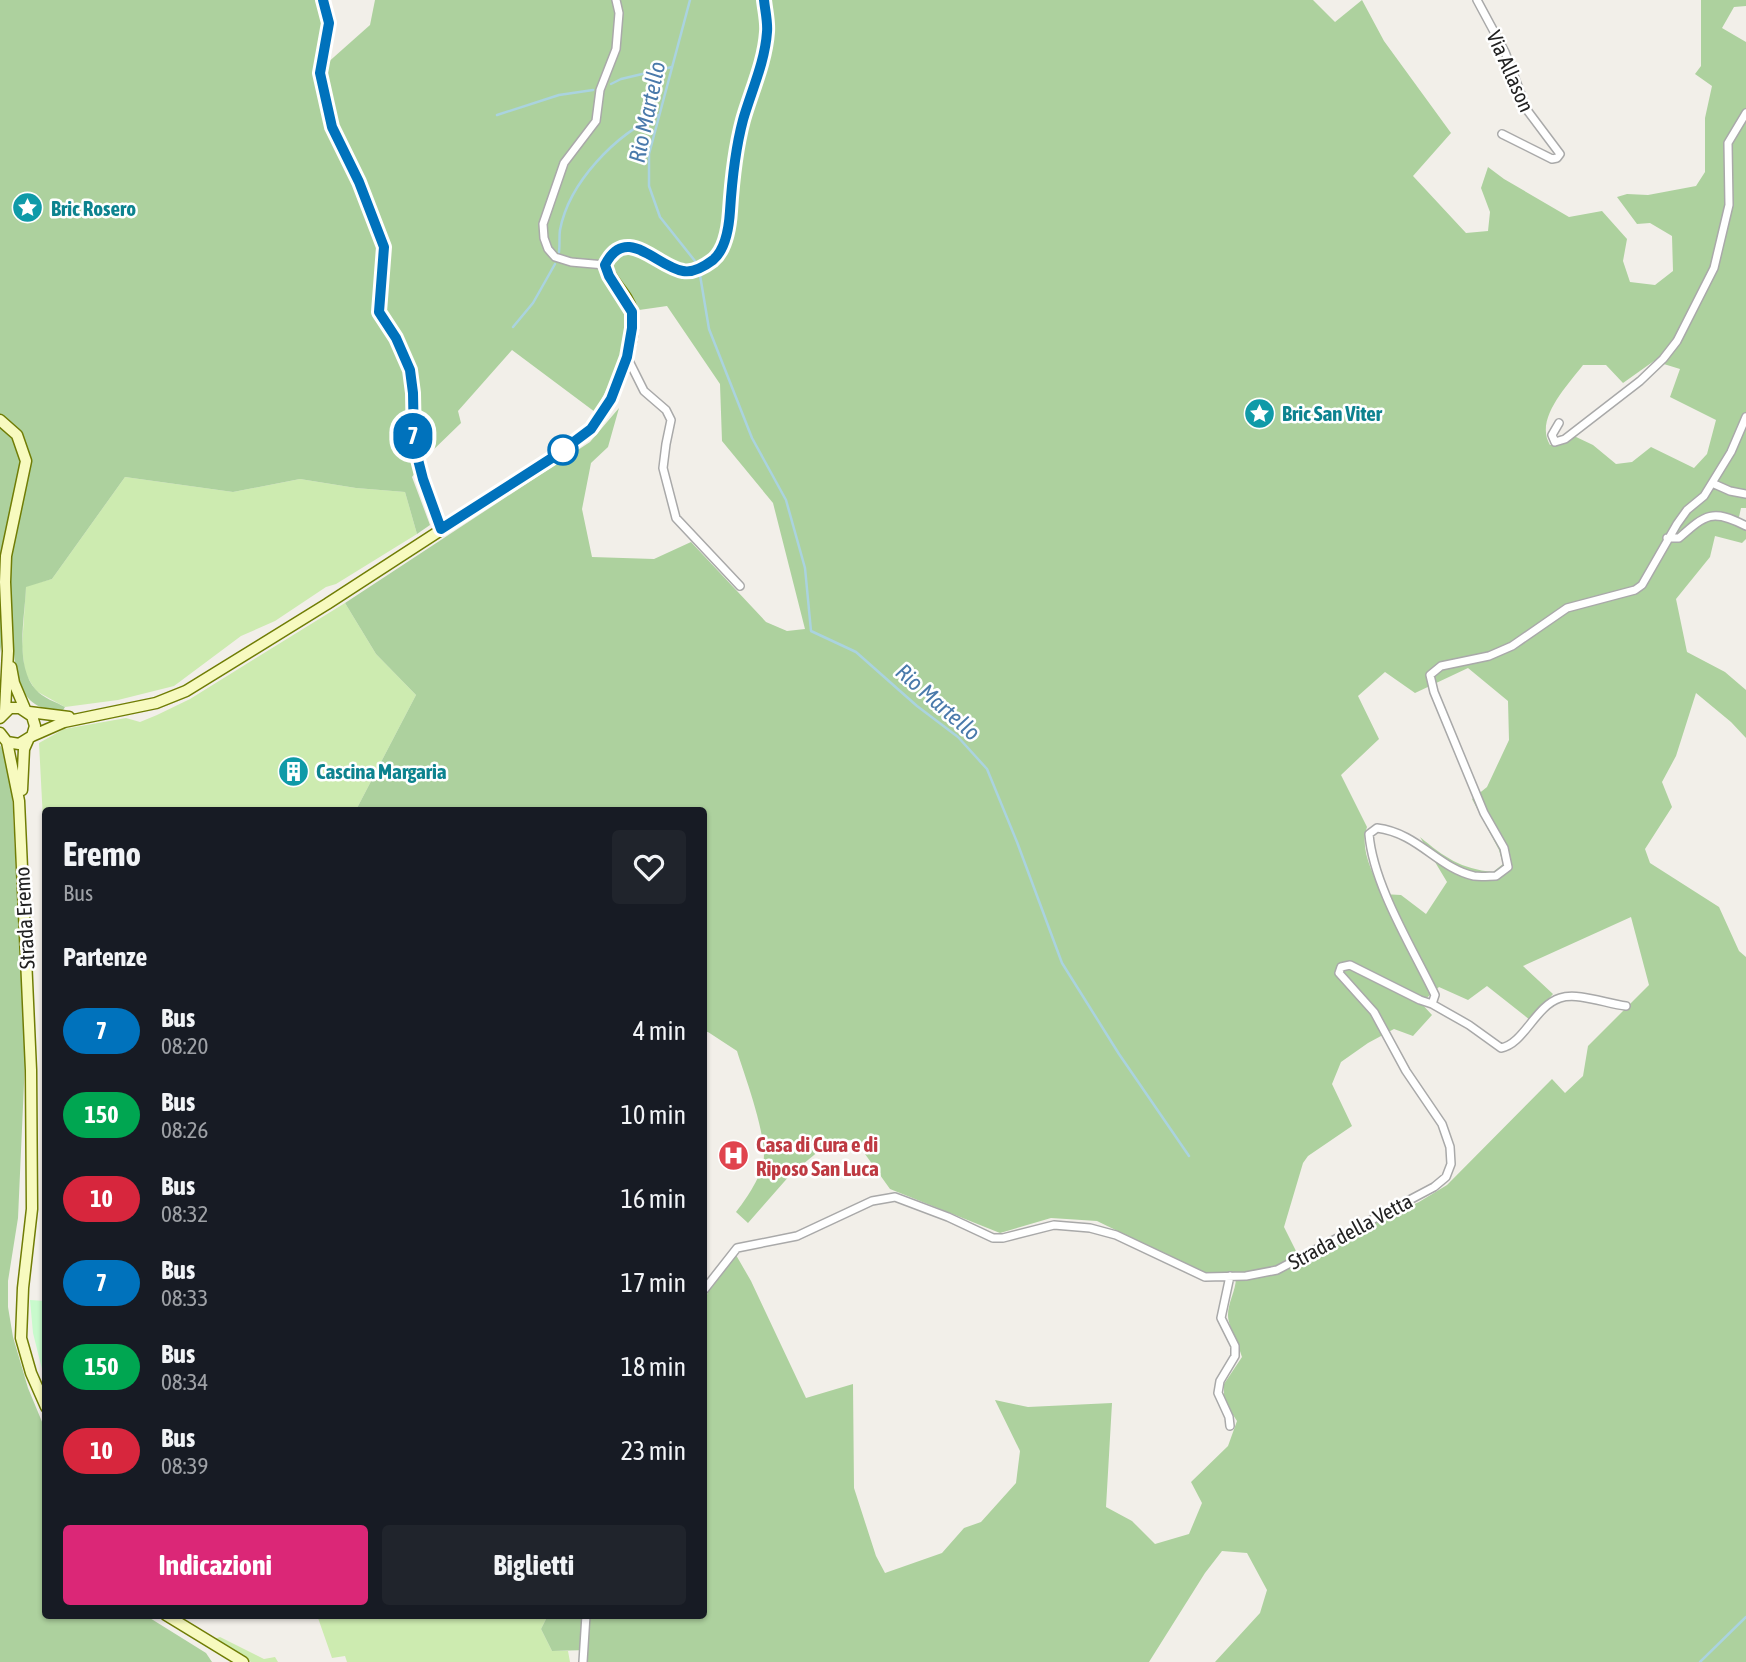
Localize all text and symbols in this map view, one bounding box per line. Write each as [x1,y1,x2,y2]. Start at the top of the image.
street label: Via Allason [1482,27,1540,115]
water label: Rio Martello [624,59,670,165]
place icon: Bric Rosero [11,191,45,225]
place label: Bric Rosero [51,196,136,220]
place icon: Bric San Viter [1242,396,1276,430]
place label: Bric San Viter [1282,401,1383,425]
line badge: 7 [390,413,436,459]
text: 7 [407,422,419,449]
unlabelled marker [548,435,578,465]
water label: Rio Martello [891,658,985,746]
building icon: Cascina Margaria [276,754,310,788]
place label: Cascina Margaria [316,759,447,783]
button: heart [612,830,686,904]
text: Eremo [63,835,141,873]
street label: Strada Eremo [9,866,39,970]
text: Bus [63,880,93,906]
text: Partenze [63,942,147,972]
text: Bus [161,1003,195,1033]
text: 4 min [633,1016,686,1046]
text: 7 [96,1017,107,1044]
text: 08:20 [161,1033,208,1059]
text: Bus [161,1087,195,1117]
text: 10 min [621,1100,686,1130]
text: 150 [85,1101,118,1128]
text: 08:26 [161,1117,208,1143]
place label: Casa di Cura e di Riposo San Luca [756,1132,879,1180]
hospital icon: Casa di Cura e di Riposo San Luca [716,1139,750,1173]
text: Bus [161,1171,195,1201]
text: 16 min [621,1184,686,1214]
text: 10 [90,1185,113,1212]
street label: Strada della Vetta [1284,1188,1416,1274]
text: 08:32 [161,1201,208,1227]
text: Bus [161,1255,195,1285]
text: 17 min [621,1268,686,1298]
text: 7 [96,1269,107,1296]
text: 08:33 [161,1285,208,1311]
text: Bus [161,1339,195,1369]
text: 18 min [621,1352,686,1382]
text: 150 [85,1353,118,1380]
text: 08:34 [161,1369,208,1395]
text: Bus [161,1423,195,1453]
text: 23 min [621,1436,686,1466]
text: 10 [90,1437,113,1464]
text: 08:39 [161,1453,208,1479]
button: Indicazioni [63,1525,368,1605]
button: Biglietti [382,1525,686,1605]

